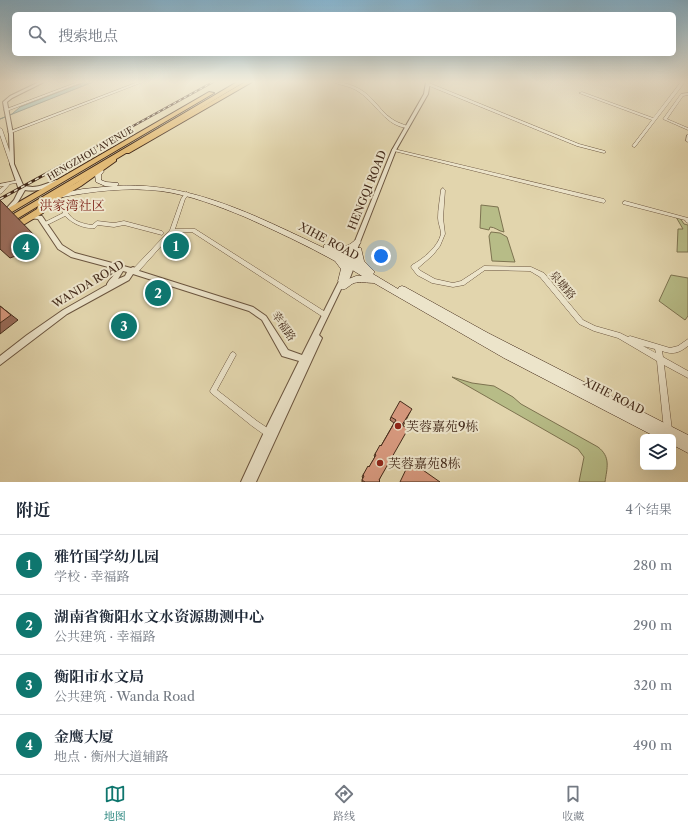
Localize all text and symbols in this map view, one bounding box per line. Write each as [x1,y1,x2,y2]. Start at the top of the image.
search box [12,12,676,56]
icon: search [26,23,48,45]
text: 搜索地点 [58,26,118,45]
street label: HENGZHOU AVENUE [45,124,135,182]
street label: HENGQI ROAD [345,148,389,232]
district label: 洪家湾社区 [39,197,105,213]
street label: XIHE ROAD [295,219,362,263]
pin: 1 [163,231,189,261]
pin: 4 [13,232,39,262]
your location [371,246,391,266]
street label: WANDA ROAD [49,257,127,311]
street label: 泉塘路 [547,268,579,302]
pin: 2 [145,278,171,308]
street label: 幸福路 [269,308,299,344]
pin: 3 [111,311,137,341]
street label: XIHE ROAD [580,374,647,417]
place label: 芙蓉嘉苑9栋 [406,418,479,434]
marker: 芙蓉嘉苑9栋 [393,421,403,431]
map controls [640,434,676,470]
button: layers [640,434,676,470]
place label: 芙蓉嘉苑8栋 [388,455,461,471]
marker: 芙蓉嘉苑8栋 [375,458,385,468]
text: 附近 [16,500,50,520]
text: 4个结果 [625,501,672,517]
text: 雅竹国学幼儿园 [54,547,159,566]
text: 1 [26,557,32,573]
text: 280 m [633,557,672,573]
text: 学校 · 幸福路 [54,568,130,584]
text: 湖南省衡阳水文水资源勘测中心 [54,607,264,626]
text: 2 [25,617,33,633]
text: 290 m [633,617,672,633]
text: 公共建筑 · 幸福路 [54,628,156,644]
text: 衡阳市水文局 [54,667,144,686]
text: 3 [25,677,33,693]
text: 320 m [634,677,672,693]
text: 公共建筑 · Wanda Road [54,688,195,704]
text: 金鹰大厦 [54,727,114,746]
text: 4 [25,737,33,753]
text: 490 m [633,737,672,753]
text: 地点 · 衡州大道辅路 [54,748,169,764]
tab: 地图 [104,783,126,823]
tab: 路线 [333,783,355,823]
tab: 收藏 [562,783,584,823]

